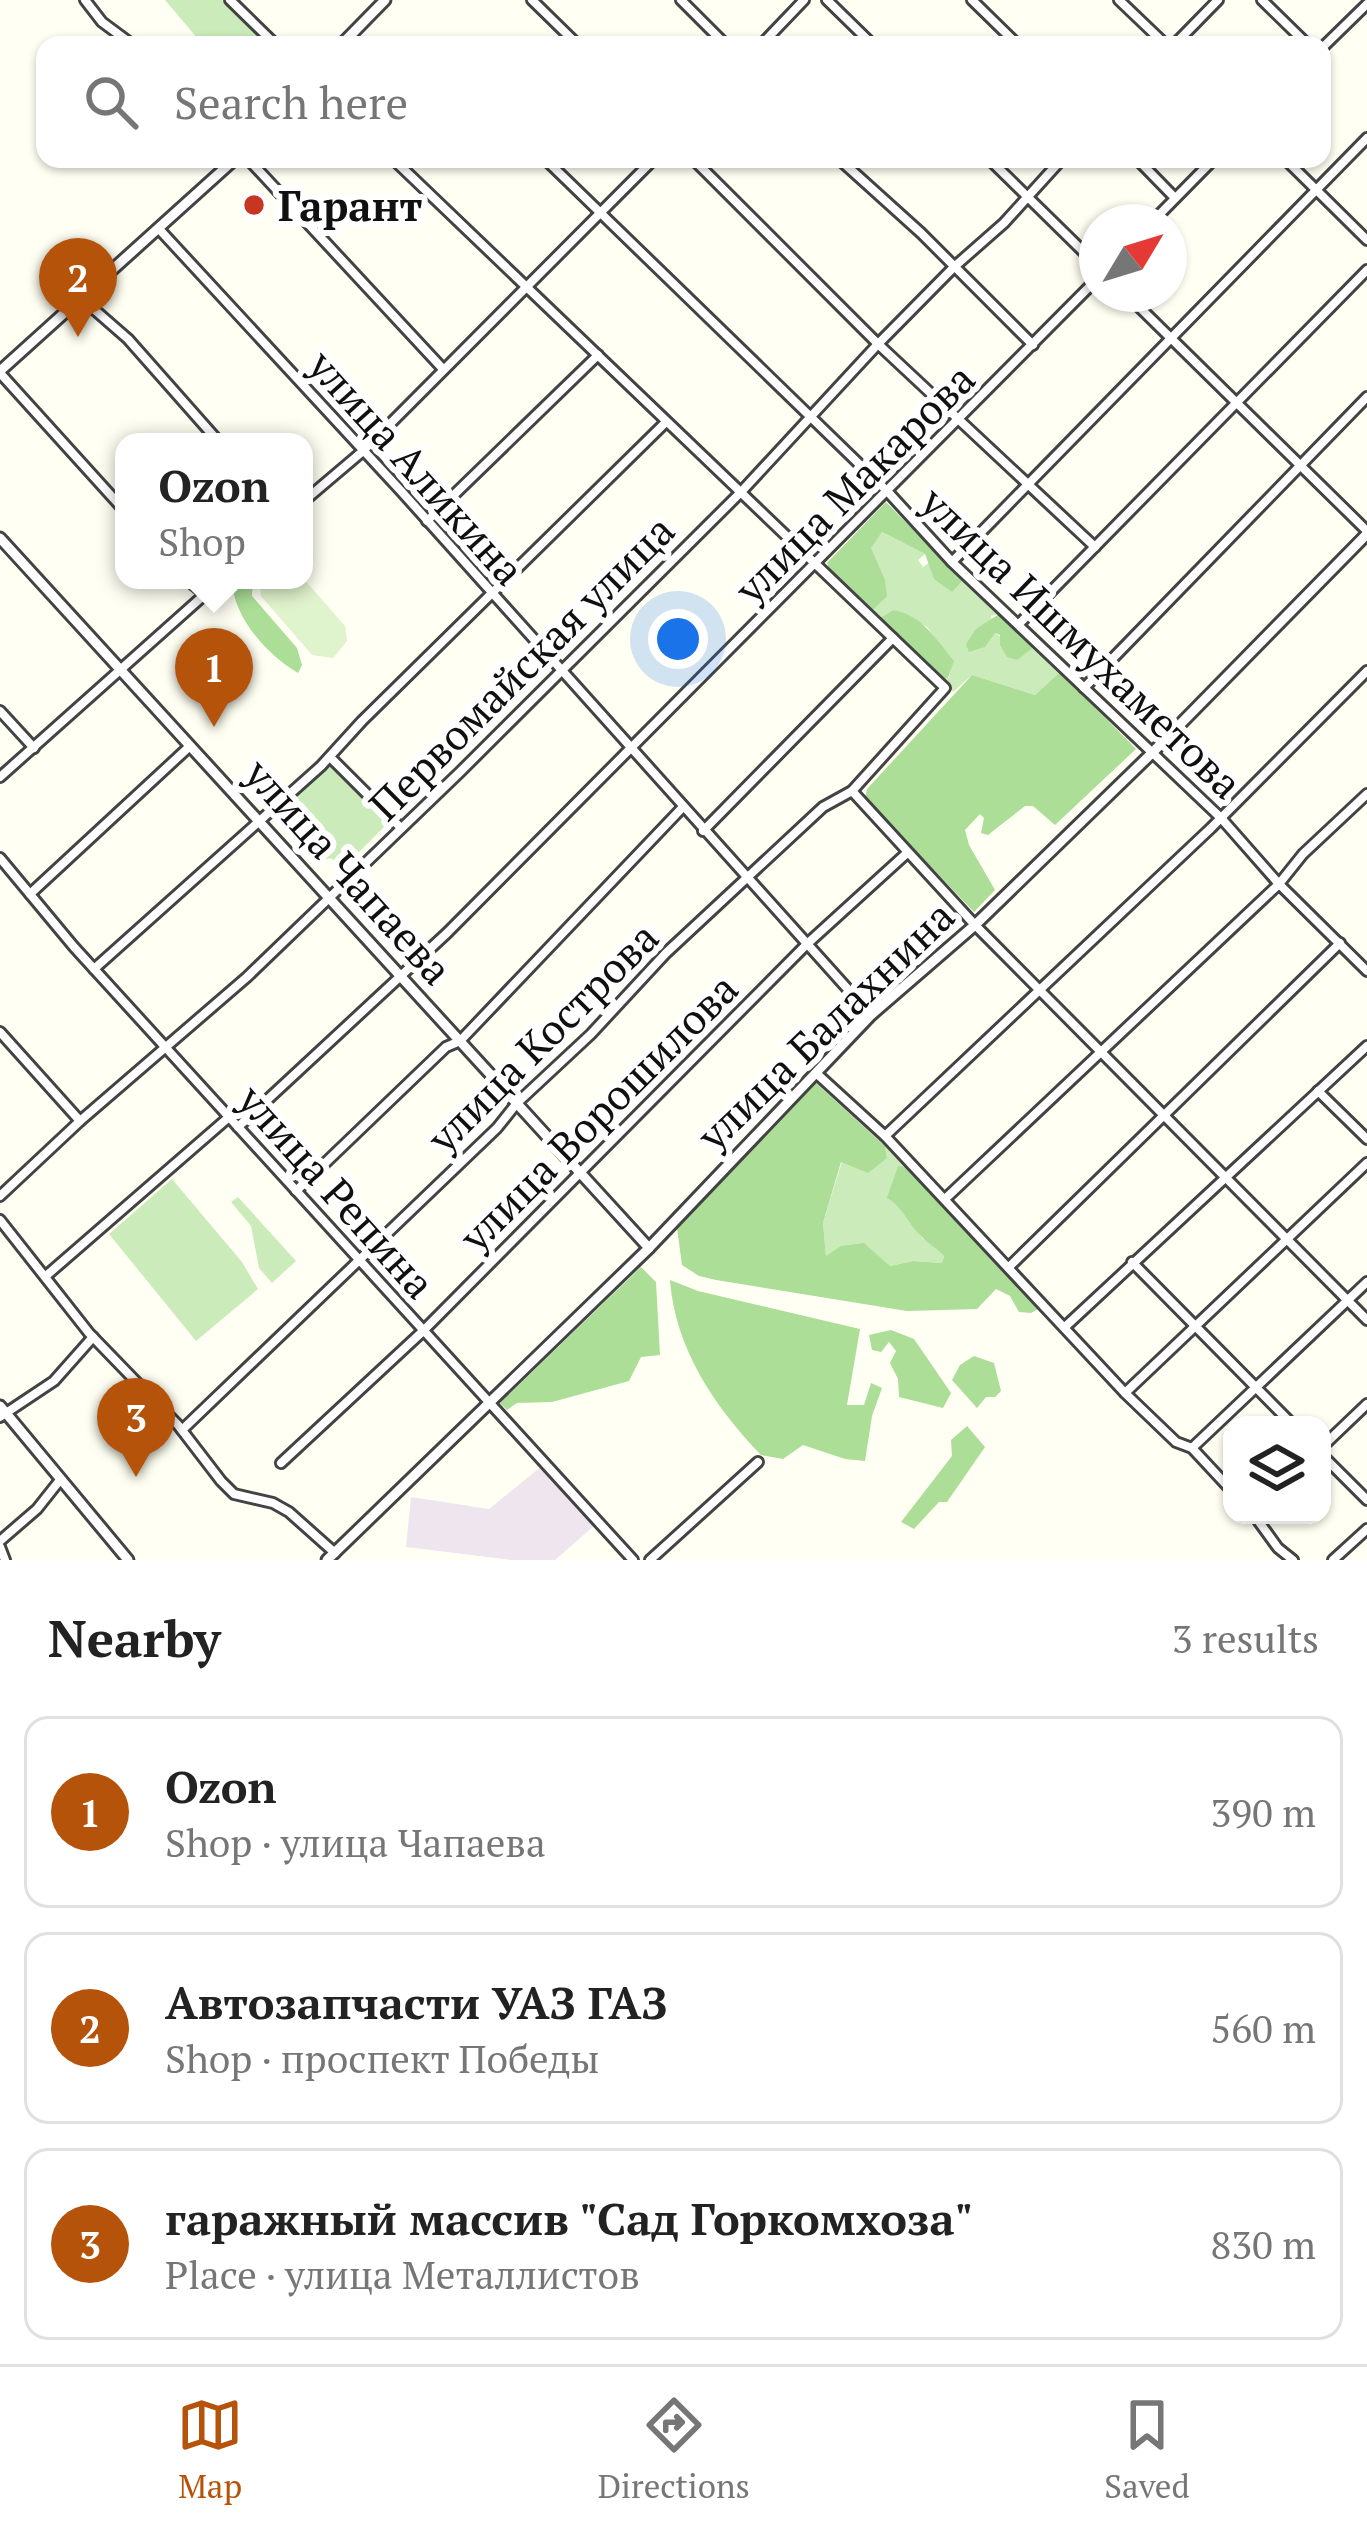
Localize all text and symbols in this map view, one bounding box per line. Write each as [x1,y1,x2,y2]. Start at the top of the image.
search box [36,36,1331,168]
icon: search [78,69,144,135]
text: Search here [174,72,408,132]
place label: Гарант [278,177,423,233]
marker: Гарант [241,192,267,218]
north arrow [1079,204,1187,312]
pin: 2 [39,238,117,337]
street label: улица Аликина [296,337,537,596]
street label: улица Макарова [721,351,986,616]
popup [115,433,313,589]
text: Ozon [158,455,270,515]
street label: улица Ишмухаметова [908,473,1255,810]
street label: Первомайская улица [356,502,686,832]
text: Shop [158,515,246,567]
your location [648,609,708,669]
pin: 1 [175,628,253,727]
street label: улица Чапаева [232,746,465,996]
street label: улица Балахнина [684,888,965,1163]
street label: улица Кострова [414,909,670,1165]
street label: улица Ворошилова [446,961,749,1264]
street label: улица Репина [225,1072,448,1310]
pin: 3 [97,1378,175,1477]
map controls [1223,1416,1331,1524]
button: layers [1223,1416,1331,1524]
text: Nearby [48,1604,221,1672]
text: 3 results [1172,1612,1319,1664]
text: Ozon [165,1756,276,1816]
text: 1 [79,1786,101,1838]
text: 390 m [1211,1786,1316,1838]
text: Shop · улица Чапаева [165,1816,546,1868]
text: Автозапчасти УАЗ ГАЗ [165,1972,667,2032]
text: 2 [79,2002,101,2054]
text: 560 m [1211,2002,1316,2054]
text: Shop · проспект Победы [165,2032,599,2084]
text: гаражный массив "Сад Горкомхоза" [165,2188,973,2248]
text: 3 [79,2218,101,2270]
text: 830 m [1211,2218,1316,2270]
text: Place · улица Металлистов [165,2248,640,2300]
tab: Map [177,2392,243,2507]
tab: Directions [598,2392,750,2507]
tab: Saved [1104,2392,1190,2507]

